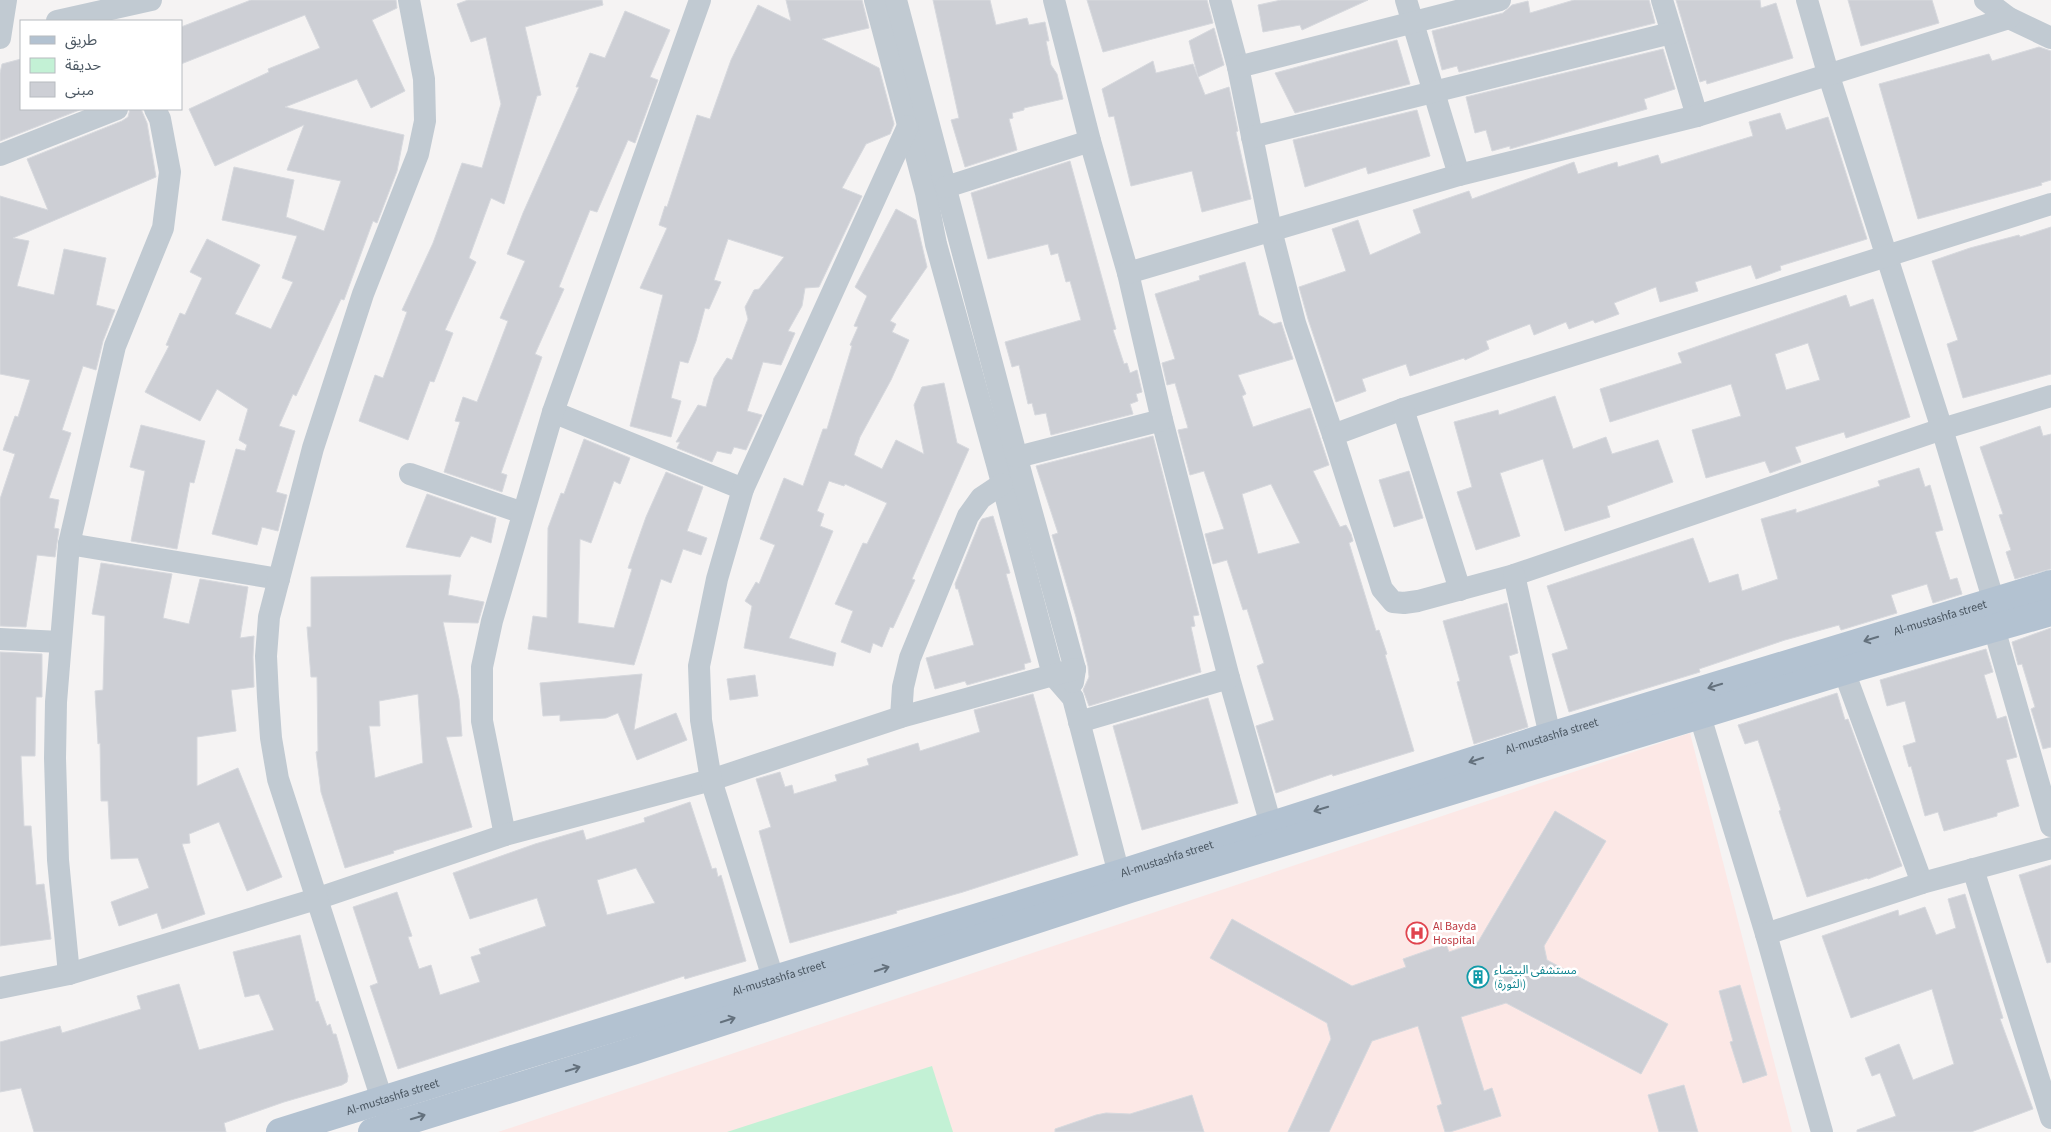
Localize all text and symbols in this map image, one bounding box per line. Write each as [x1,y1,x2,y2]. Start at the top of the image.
legend [20,20,182,110]
text: طريق [65,30,97,51]
text: حديقة [65,55,101,76]
text: مبنى [65,80,94,101]
street label: Al-mustashfa street [1892,596,1989,640]
one-way arrow [1863,635,1879,645]
one-way arrow [1707,682,1723,692]
street label: Al-mustashfa street [1503,714,1600,759]
one-way arrow [1469,756,1484,765]
one-way arrow [1314,805,1330,814]
street label: Al-mustashfa street [1118,836,1216,882]
place label: Al Bayda Hospital [1433,918,1476,949]
hospital icon: Al Bayda Hospital [1405,921,1429,945]
street label: Al-mustashfa street [730,956,828,1001]
place label: مستشفى البيضاء (الثورة) [1494,962,1577,993]
one-way arrow [874,964,890,973]
building icon: مستشفى البيضاء (الثورة) [1466,965,1490,989]
one-way arrow [720,1015,735,1024]
one-way arrow [565,1064,581,1074]
street label: Al-mustashfa street [344,1075,441,1120]
one-way arrow [410,1111,426,1121]

